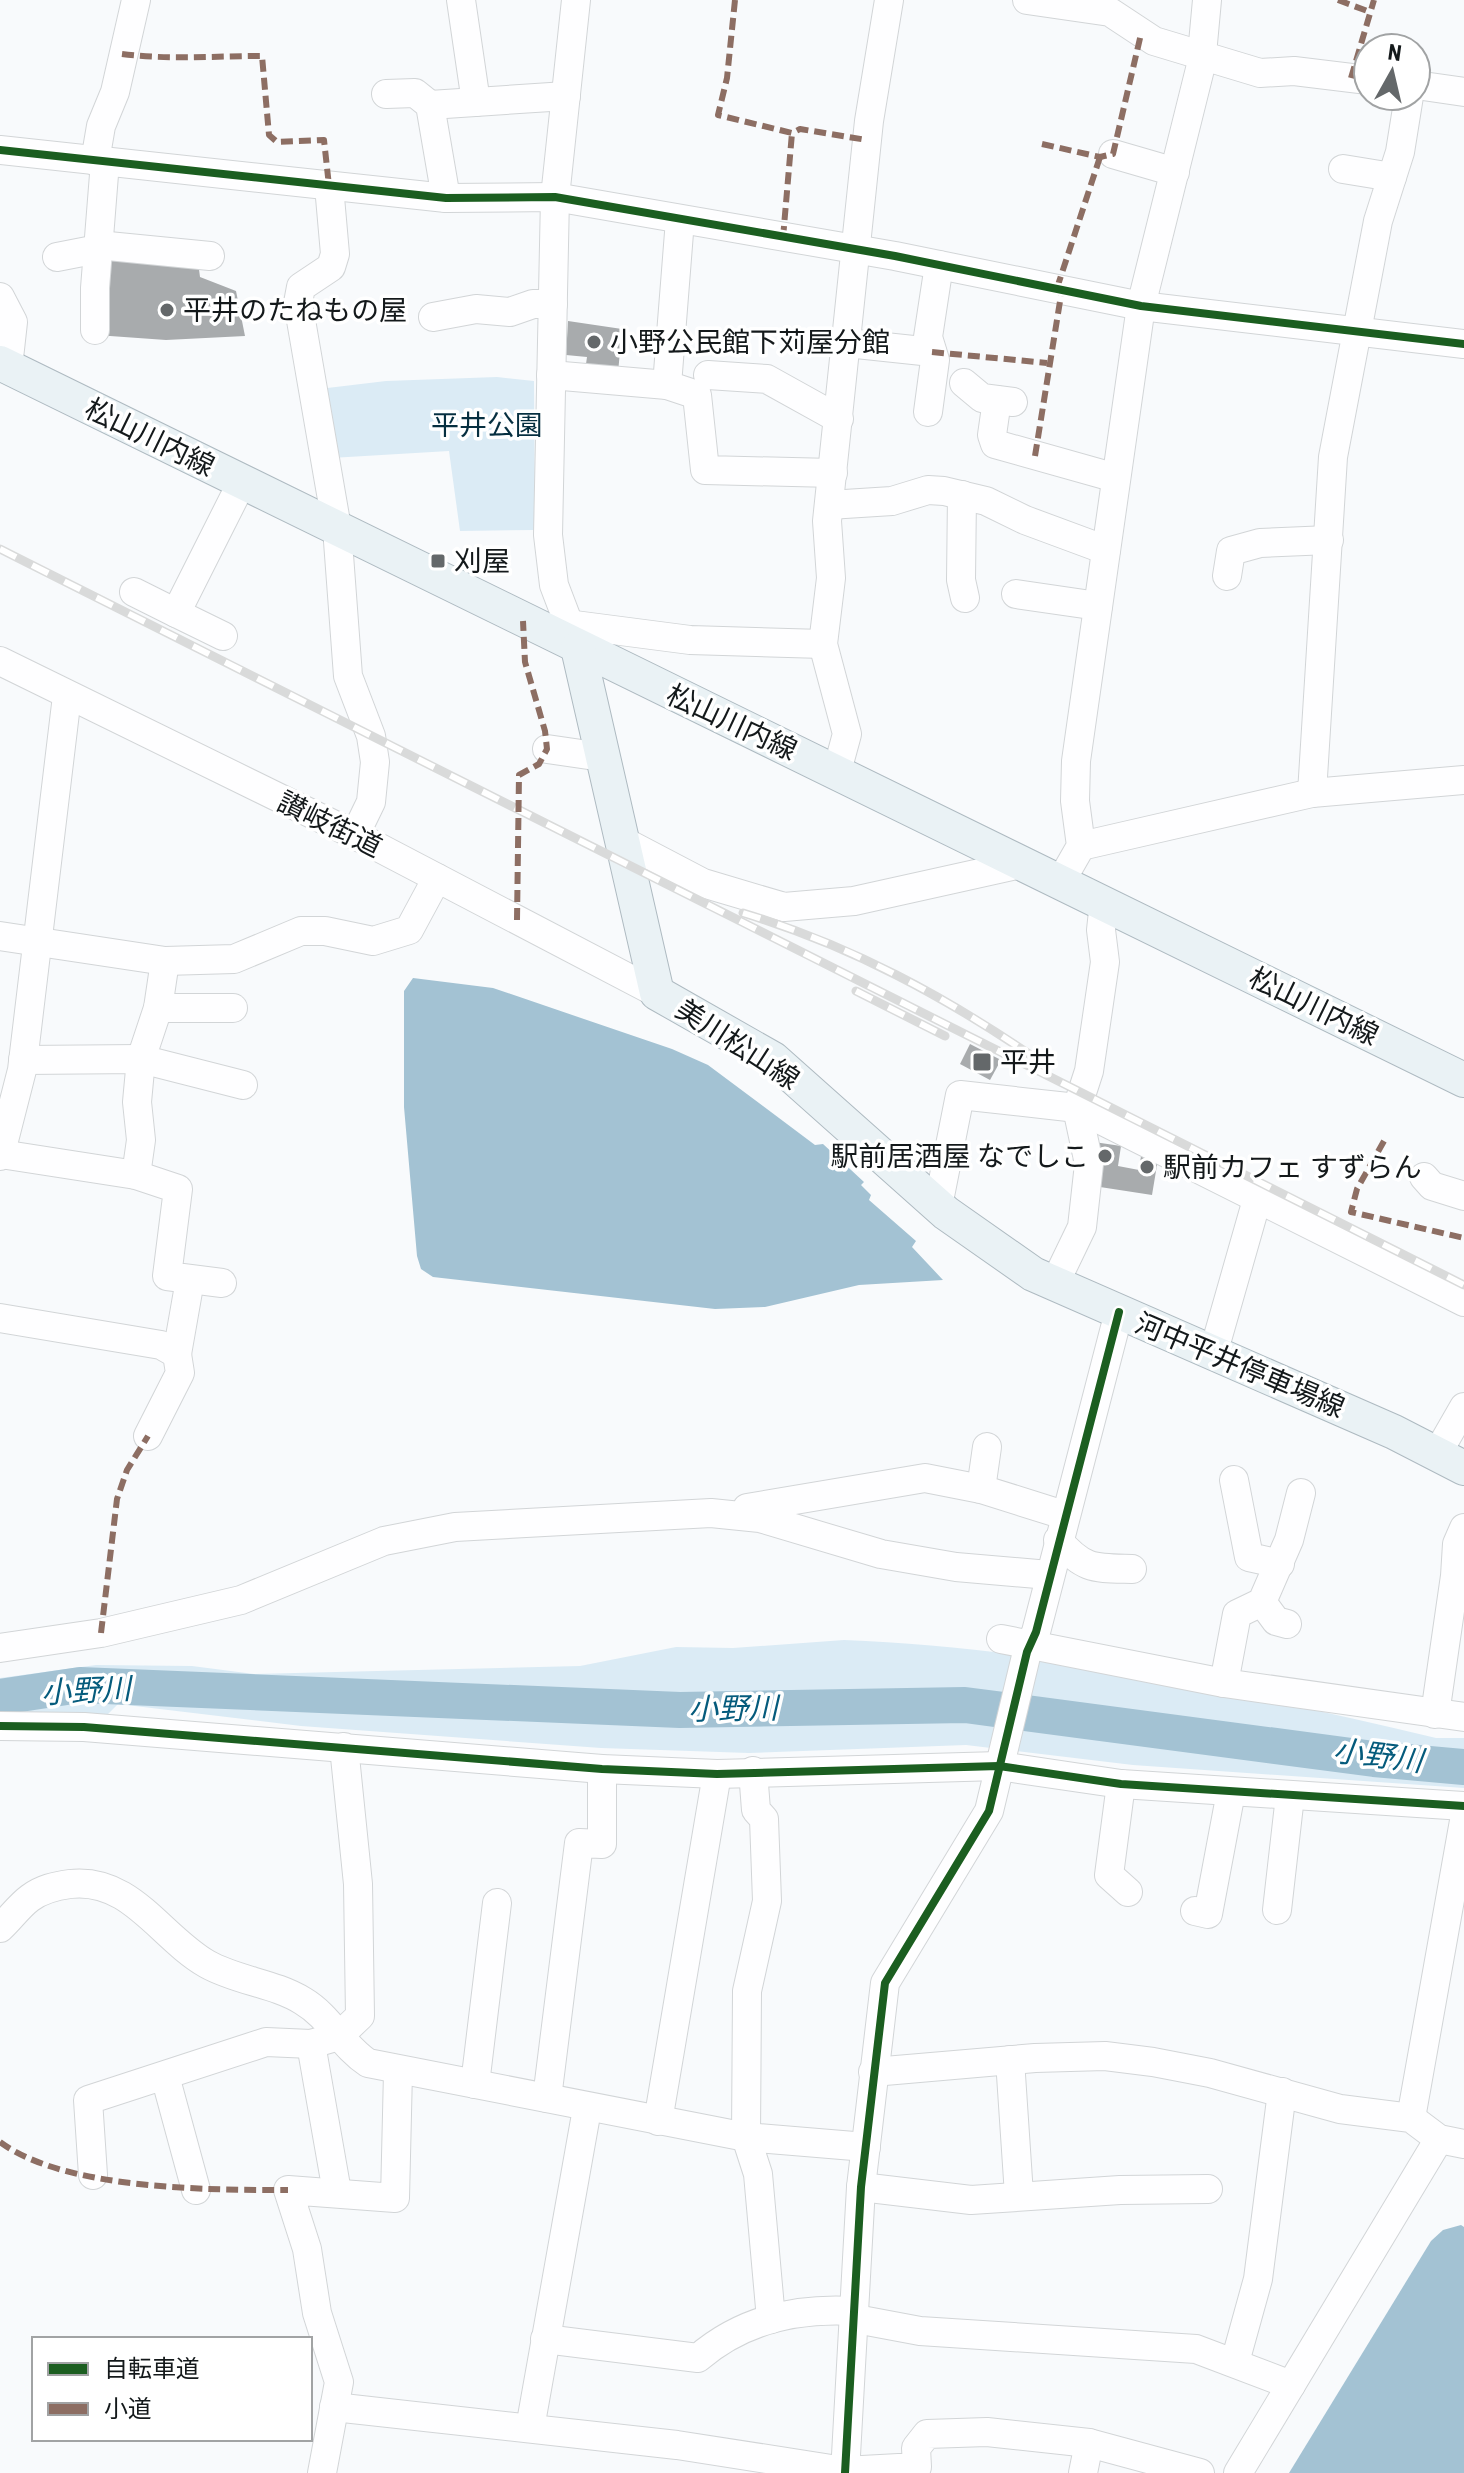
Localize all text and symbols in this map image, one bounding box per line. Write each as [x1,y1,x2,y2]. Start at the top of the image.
north arrow [1352,32,1432,112]
text: N [1386,39,1403,66]
place label: 平井のたねもの屋 [183,294,407,327]
marker: 平井のたねもの屋 [158,301,176,319]
place label: 小野公民館下苅屋分館 [610,326,890,359]
marker: 小野公民館下苅屋分館 [585,333,603,351]
street label: 松山川内線 [80,392,220,483]
park label: 平井公園 [431,409,543,442]
place label: 刈屋 [454,545,510,578]
marker: 刈屋 [429,552,447,570]
street label: 松山川内線 [661,678,802,767]
street label: 讃岐街道 [272,785,387,864]
street label: 松山川内線 [1244,961,1384,1052]
street label: 美川松山線 [670,992,805,1096]
place label: 平井 [1000,1046,1056,1079]
marker: 平井 [971,1051,993,1073]
place label: 駅前居酒屋 なでしこ [831,1140,1089,1173]
marker: 駅前居酒屋 なでしこ [1096,1147,1114,1165]
place label: 駅前カフェ すずらん [1163,1151,1421,1184]
marker: 駅前カフェ すずらん [1138,1158,1156,1176]
street label: 河中平井停車場線 [1130,1307,1349,1424]
water label: 小野川 [40,1671,135,1710]
water label: 小野川 [688,1690,781,1727]
water label: 小野川 [1331,1733,1428,1779]
legend [32,2337,312,2441]
text: 自転車道 [104,2355,200,2383]
text: 小道 [104,2395,152,2423]

